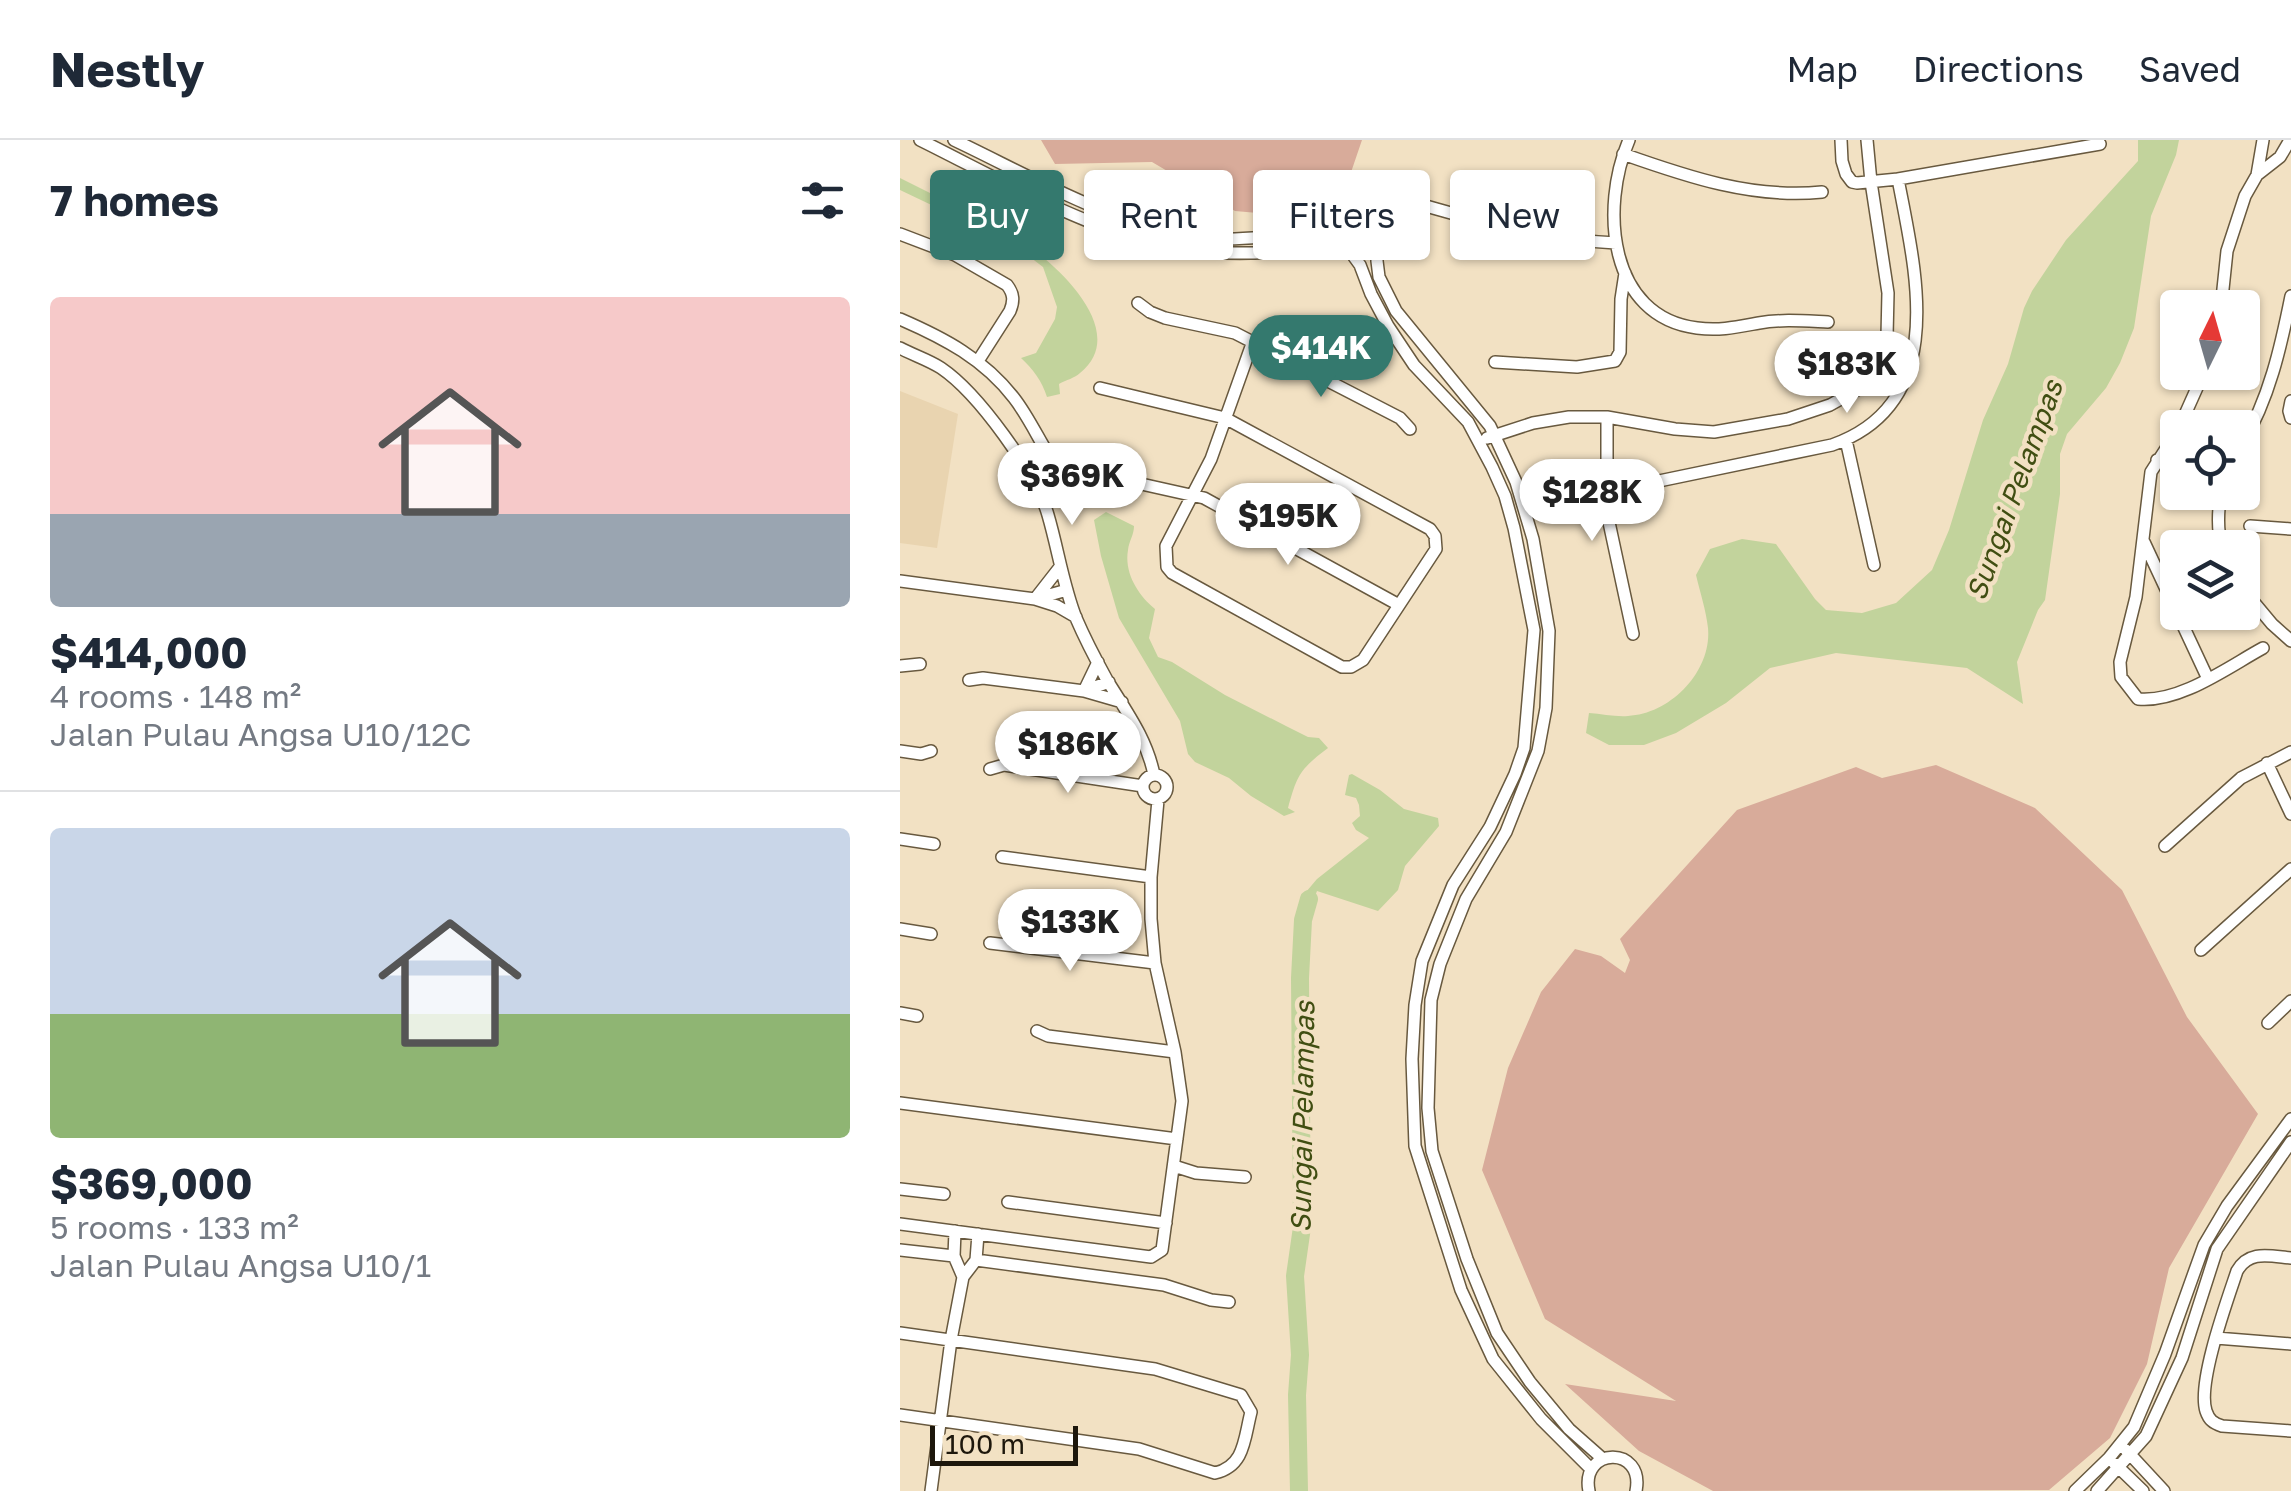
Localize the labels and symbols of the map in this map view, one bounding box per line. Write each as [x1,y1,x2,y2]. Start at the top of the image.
north arrow [2160,290,2260,390]
pin: $414K [1251,315,1391,400]
pin: $183K [1777,331,1917,416]
water label: Sungai Pelampas [1959,375,2069,604]
pin: $369K [1002,443,1142,528]
pin: $128K [1522,459,1662,544]
pin: $195K [1218,483,1358,568]
pin: $186K [998,711,1138,796]
pin: $133K [1000,889,1140,974]
water label: Sungai Pelampas [1283,1000,1321,1233]
scale bar [930,1421,1078,1466]

